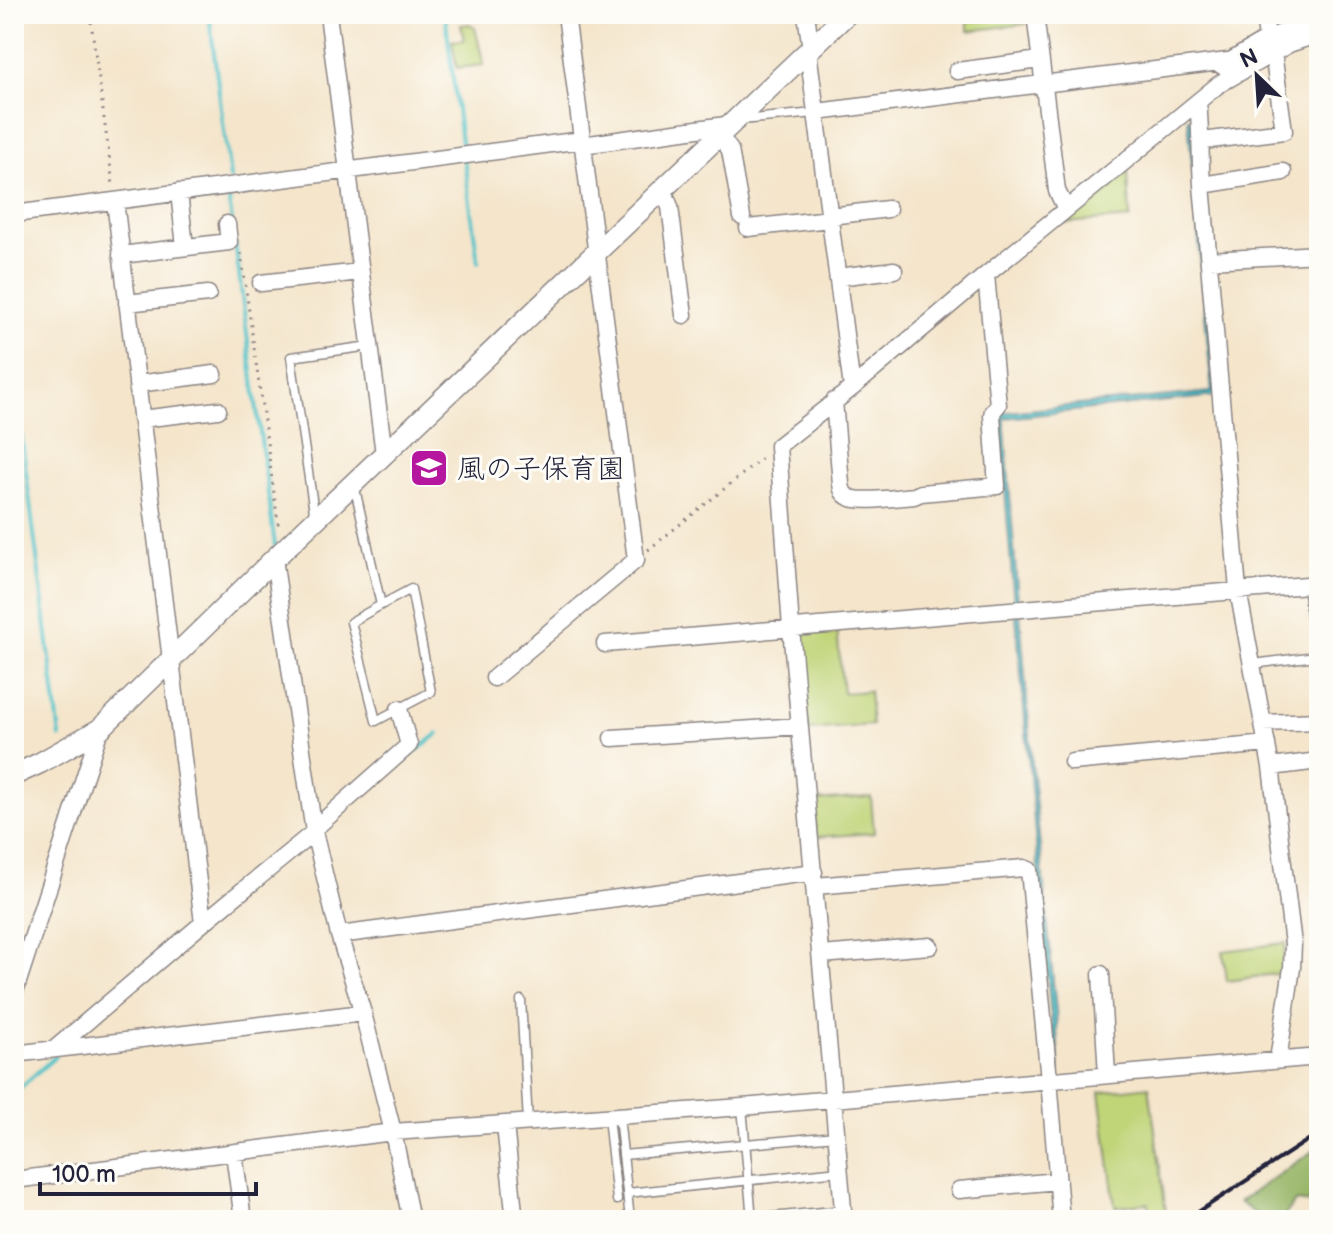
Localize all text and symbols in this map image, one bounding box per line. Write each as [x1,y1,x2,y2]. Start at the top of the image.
north arrow [1217,36,1297,116]
text: N [1236,44,1262,75]
school or university icon: 風の子保育園 [408,447,450,489]
place label: 風の子保育園 [457,453,625,486]
scale bar [40,1146,256,1196]
text: 100 m [52,1160,116,1189]

